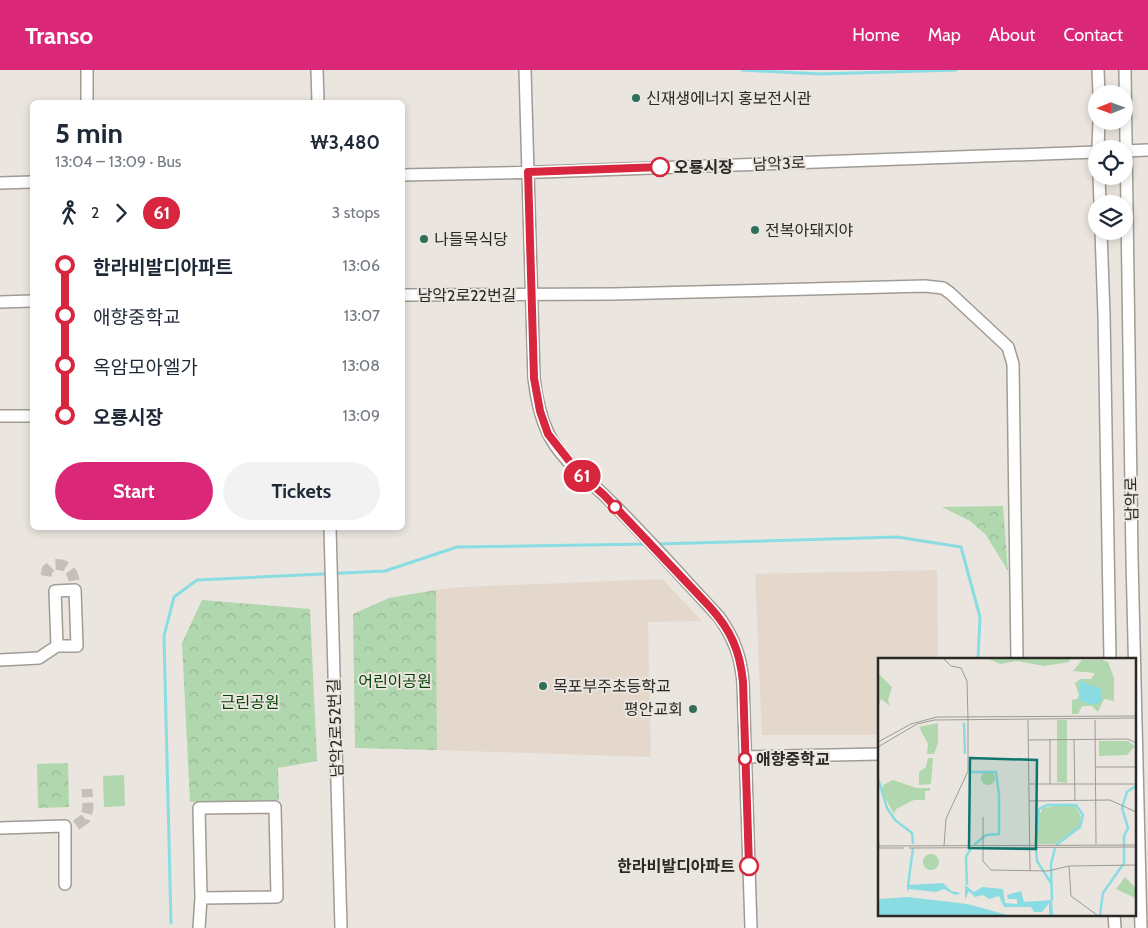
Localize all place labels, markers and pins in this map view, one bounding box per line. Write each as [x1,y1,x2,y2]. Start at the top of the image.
place label: 신재생에너지 홍보전시관 [646,89,812,108]
marker: 신재생에너지 홍보전시관 [630,92,642,104]
marker: 오룡시장 [650,157,670,177]
place label: 오룡시장 [674,158,733,177]
place label: 전복아돼지야 [765,221,854,240]
marker: 전복아돼지야 [749,224,761,236]
place label: 나들목식당 [434,230,508,249]
marker: 나들목식당 [418,233,430,245]
unlabelled marker [608,500,622,514]
place label: 목포부주초등학교 [553,677,671,696]
marker: 목포부주초등학교 [537,680,549,692]
place label: 평안교회 [624,700,683,719]
marker: 평안교회 [687,703,699,715]
place label: 애향중학교 [756,750,830,769]
marker: 애향중학교 [738,752,752,766]
marker: 한라비발디아파트 [739,856,759,876]
place label: 한라비발디아파트 [617,857,735,876]

